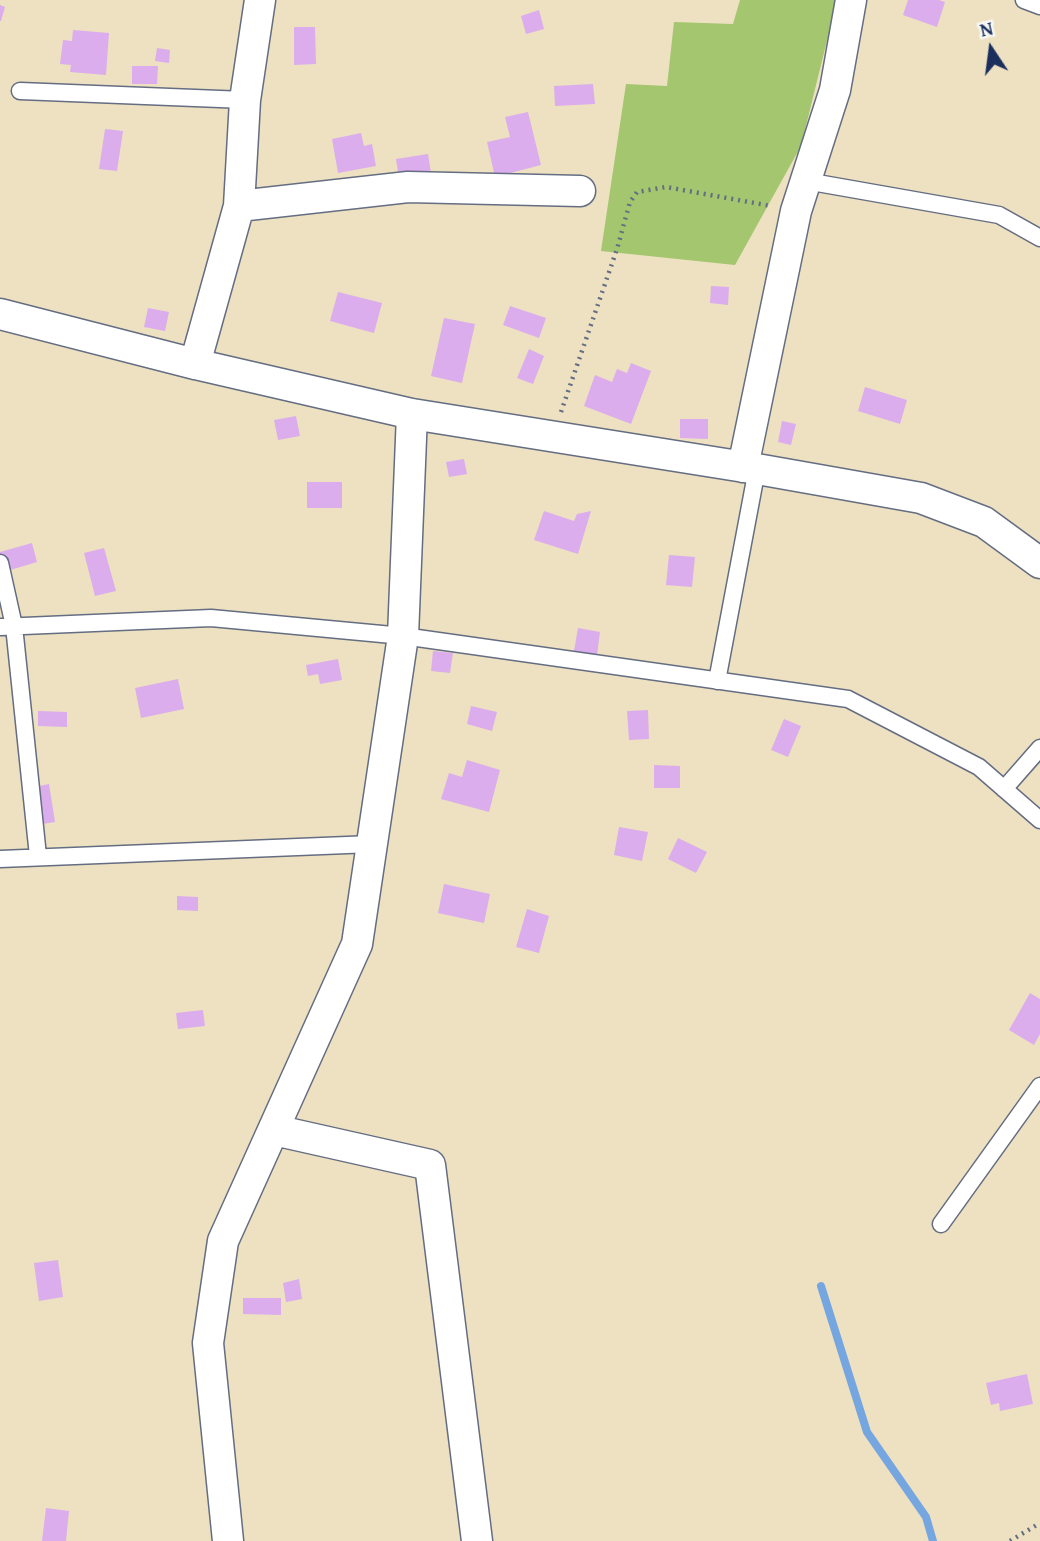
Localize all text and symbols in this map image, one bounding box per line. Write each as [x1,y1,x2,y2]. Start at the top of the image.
text: N [977,13,996,44]
north arrow [956,14,1026,84]

